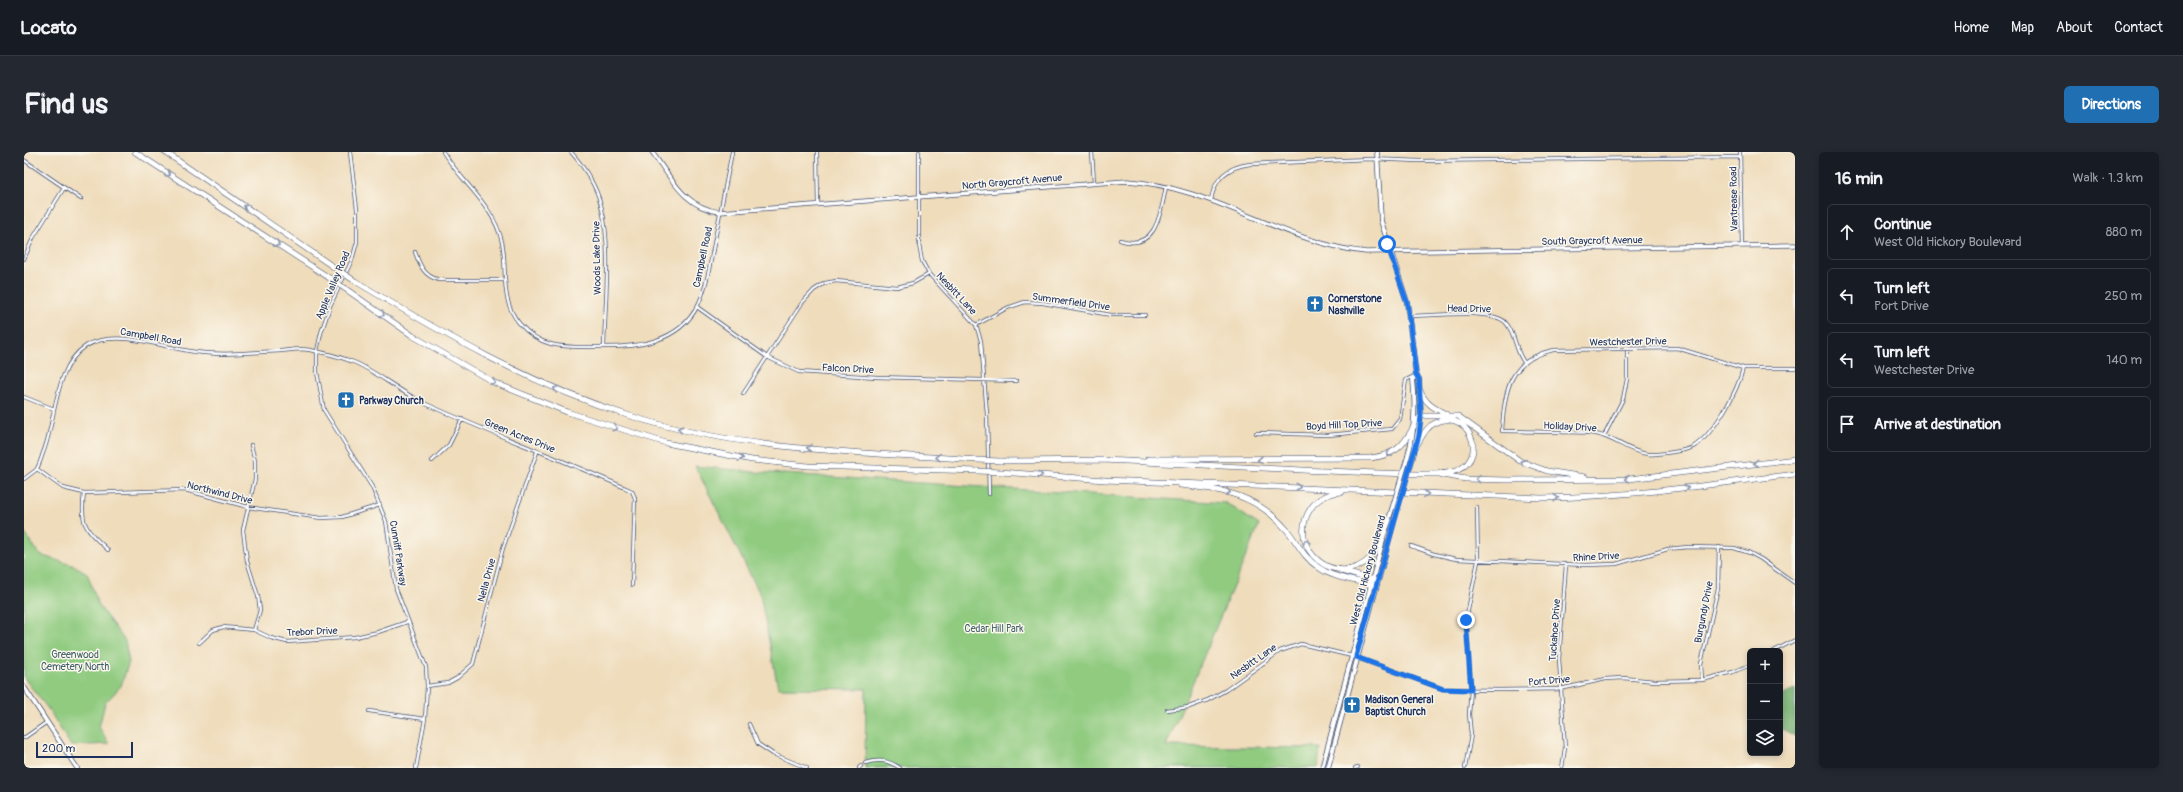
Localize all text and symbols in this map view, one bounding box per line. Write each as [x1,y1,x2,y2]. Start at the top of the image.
text: Locato [20,16,77,40]
text: Home [1954,19,1989,36]
text: Map [2011,19,2034,36]
text: About [2056,19,2092,36]
text: Contact [2114,19,2163,36]
button: Directions [2064,86,2159,123]
text: Find us [24,87,108,122]
street label: Vantrease Road [1727,166,1741,232]
text: 16 min [1835,168,1883,189]
one-way arrow [164,169,171,176]
text: Walk · 1.3 km [2073,170,2143,186]
street label: North Graycroft Avenue [961,172,1063,192]
one-way arrow [243,205,250,212]
text: Continue [1874,215,1932,234]
street label: Woods Lake Drive [590,221,604,295]
icon: ahead [1836,221,1858,243]
text: 880 m [2106,224,2142,240]
street label: Campbell Road [691,226,715,289]
street label: South Graycroft Avenue [1541,234,1643,248]
text: West Old Hickory Boulevard [1874,234,2022,250]
route start [1378,235,1396,253]
one-way arrow [273,240,280,247]
street label: Apple Valley Road [313,249,353,321]
street label: Nesbitt Lane [934,270,979,317]
text: Turn left [1874,279,1930,298]
icon: left [1836,285,1858,307]
text: 250 m [2104,288,2142,304]
street label: Summerfield Drive [1031,291,1111,313]
place label: Cornerstone Nashville [1328,293,1383,317]
church icon: Cornerstone Nashville [1305,294,1325,314]
text: Port Drive [1874,298,1929,314]
street label: Head Drive [1447,303,1491,315]
one-way arrow [378,309,385,316]
street label: Campbell Road [119,326,182,348]
street label: Westchester Drive [1589,335,1667,349]
text: Turn left [1874,343,1930,362]
icon: left [1836,349,1858,371]
text: 140 m [2106,352,2142,368]
street label: Falcon Drive [822,362,874,376]
text: Westchester Drive [1874,362,1974,378]
one-way arrow [489,377,497,385]
one-way arrow [553,386,560,394]
church icon: Parkway Church [336,390,356,410]
place label: Parkway Church [359,395,424,407]
icon: arrive [1836,413,1858,435]
text: Arrive at destination [1874,415,2001,434]
street label: Green Acres Drive [482,416,557,456]
street label: Boyd Hill Top Drive [1306,417,1382,433]
street label: Holiday Drive [1543,420,1597,434]
one-way arrow [611,423,618,432]
one-way arrow [677,425,683,433]
one-way arrow [806,444,812,453]
one-way arrow [1385,449,1393,457]
one-way arrow [935,453,941,462]
one-way arrow [738,454,744,462]
one-way arrow [1257,456,1263,464]
one-way arrow [1753,458,1759,467]
one-way arrow [1520,459,1527,467]
one-way arrow [1037,470,1043,479]
one-way arrow [1624,474,1630,483]
one-way arrow [1475,475,1481,483]
street label: Northwind Drive [186,479,254,507]
one-way arrow [1295,483,1301,492]
one-way arrow [1683,484,1689,493]
one-way arrow [1224,487,1231,495]
one-way arrow [1423,489,1429,498]
one-way arrow [1553,494,1559,502]
street label: West Old Hickory Boulevard [1347,514,1388,627]
street label: Cunniff Parkway [387,520,409,587]
one-way arrow [1302,538,1311,545]
street label: Rhine Drive [1573,550,1620,564]
street label: Nella Drive [475,557,499,603]
street label: Burgundy Drive [1692,580,1716,644]
street label: Tuckahoe Drive [1547,598,1563,662]
route end [1457,611,1475,629]
park label: Cedar Hill Park [965,623,1024,635]
street label: Trebor Drive [286,625,338,639]
street label: Nesbitt Lane [1228,641,1279,682]
map controls [1747,648,1783,756]
button: + [1747,648,1783,684]
park label: Greenwood Cemetery North [41,649,109,673]
street label: Port Drive [1528,673,1571,689]
button: − [1747,684,1783,720]
place label: Madison General Baptist Church [1365,694,1434,718]
church icon: Madison General Baptist Church [1342,695,1362,715]
button: layers [1747,720,1783,756]
scale bar [36,740,133,759]
text: 200 m [42,742,75,755]

